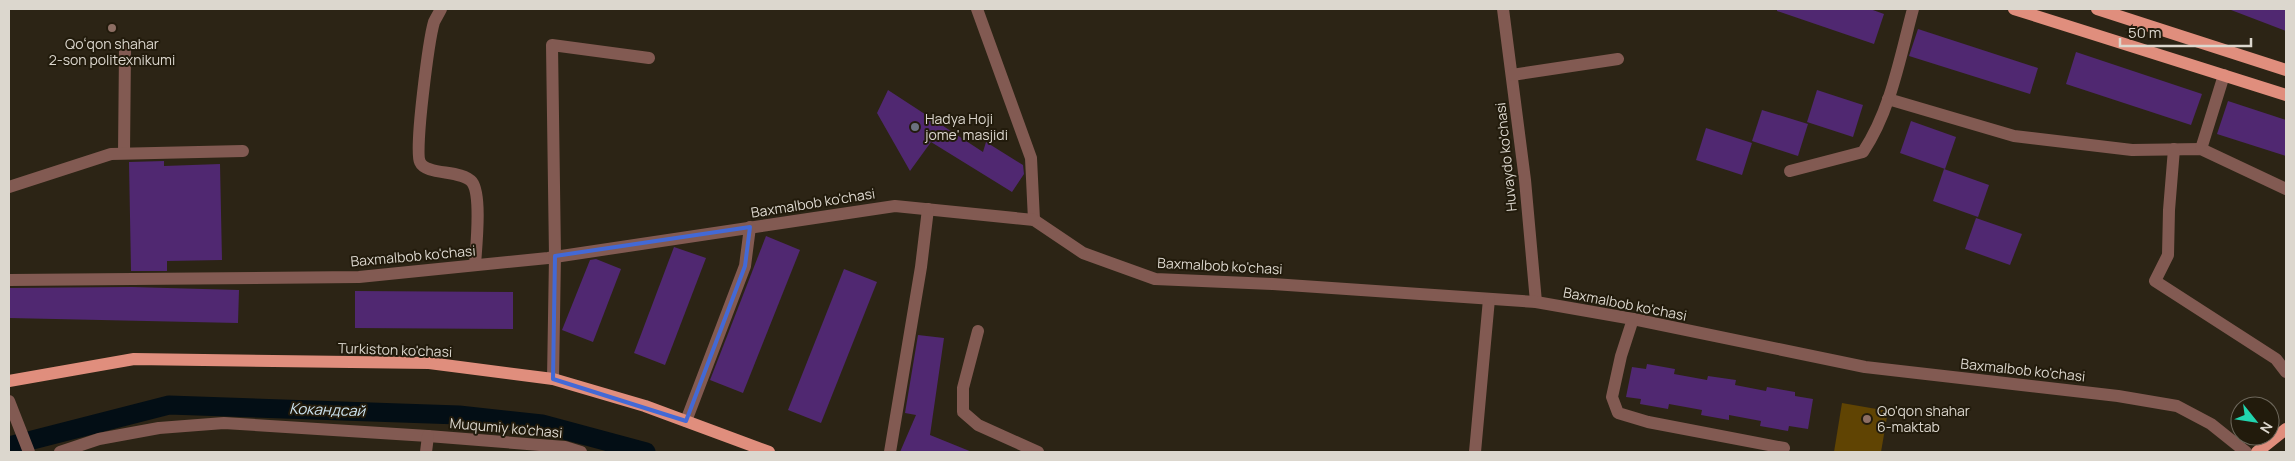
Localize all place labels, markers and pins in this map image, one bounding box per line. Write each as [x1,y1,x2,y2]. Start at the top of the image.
marker: Qoʻqon shahar 2-son politexnikumi [106,22,118,34]
place label: Qoʻqon shahar 2-son politexnikumi [49,34,175,69]
place label: Hadya Hoji jome' masjidi [924,109,1008,144]
marker: Hadya Hoji jome' masjidi [909,121,921,133]
place label: Qo'qon shahar 6-maktab [1877,401,1970,436]
marker: Qo'qon shahar 6-maktab [1861,413,1873,425]

